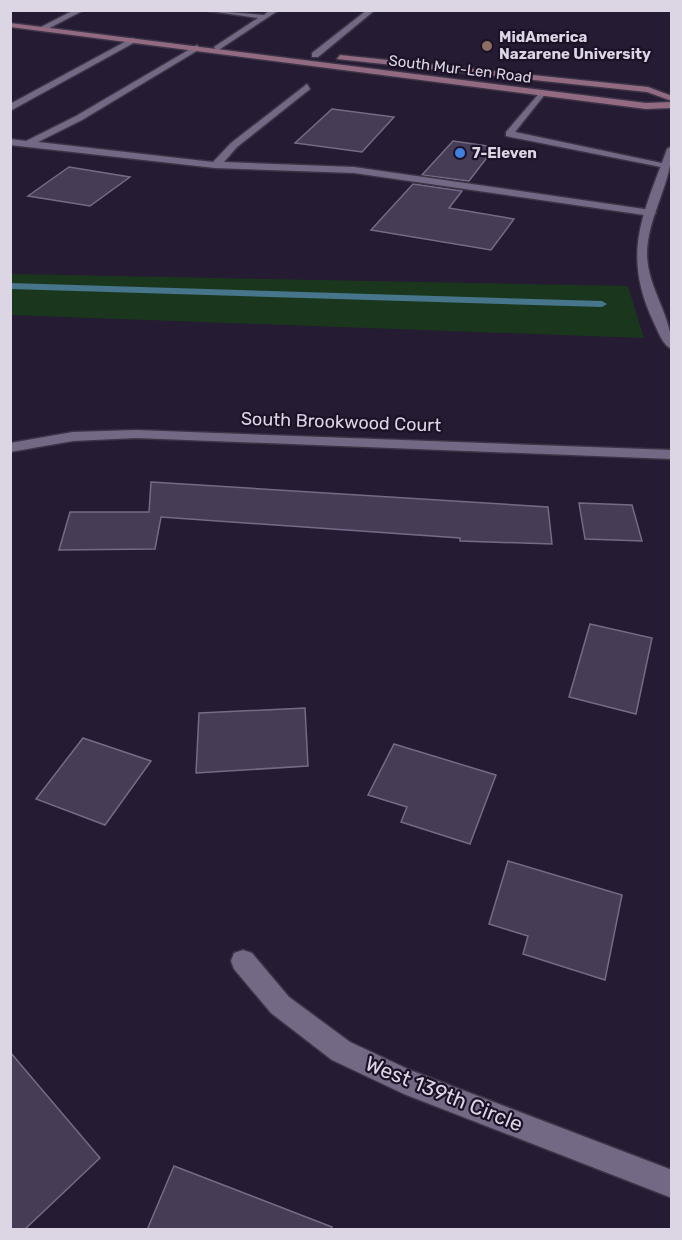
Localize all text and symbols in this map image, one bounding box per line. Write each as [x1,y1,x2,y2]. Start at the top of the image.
place label: MidAmerica Nazarene University [499,28,651,63]
marker: MidAmerica Nazarene University [480,39,494,53]
street label: South Mur-Len Road [388,51,532,87]
place label: 7-Eleven [472,144,537,162]
marker: 7-Eleven [453,146,467,160]
street label: South Brookwood Court [240,408,442,436]
street label: West 139th Circle [362,1051,527,1137]

